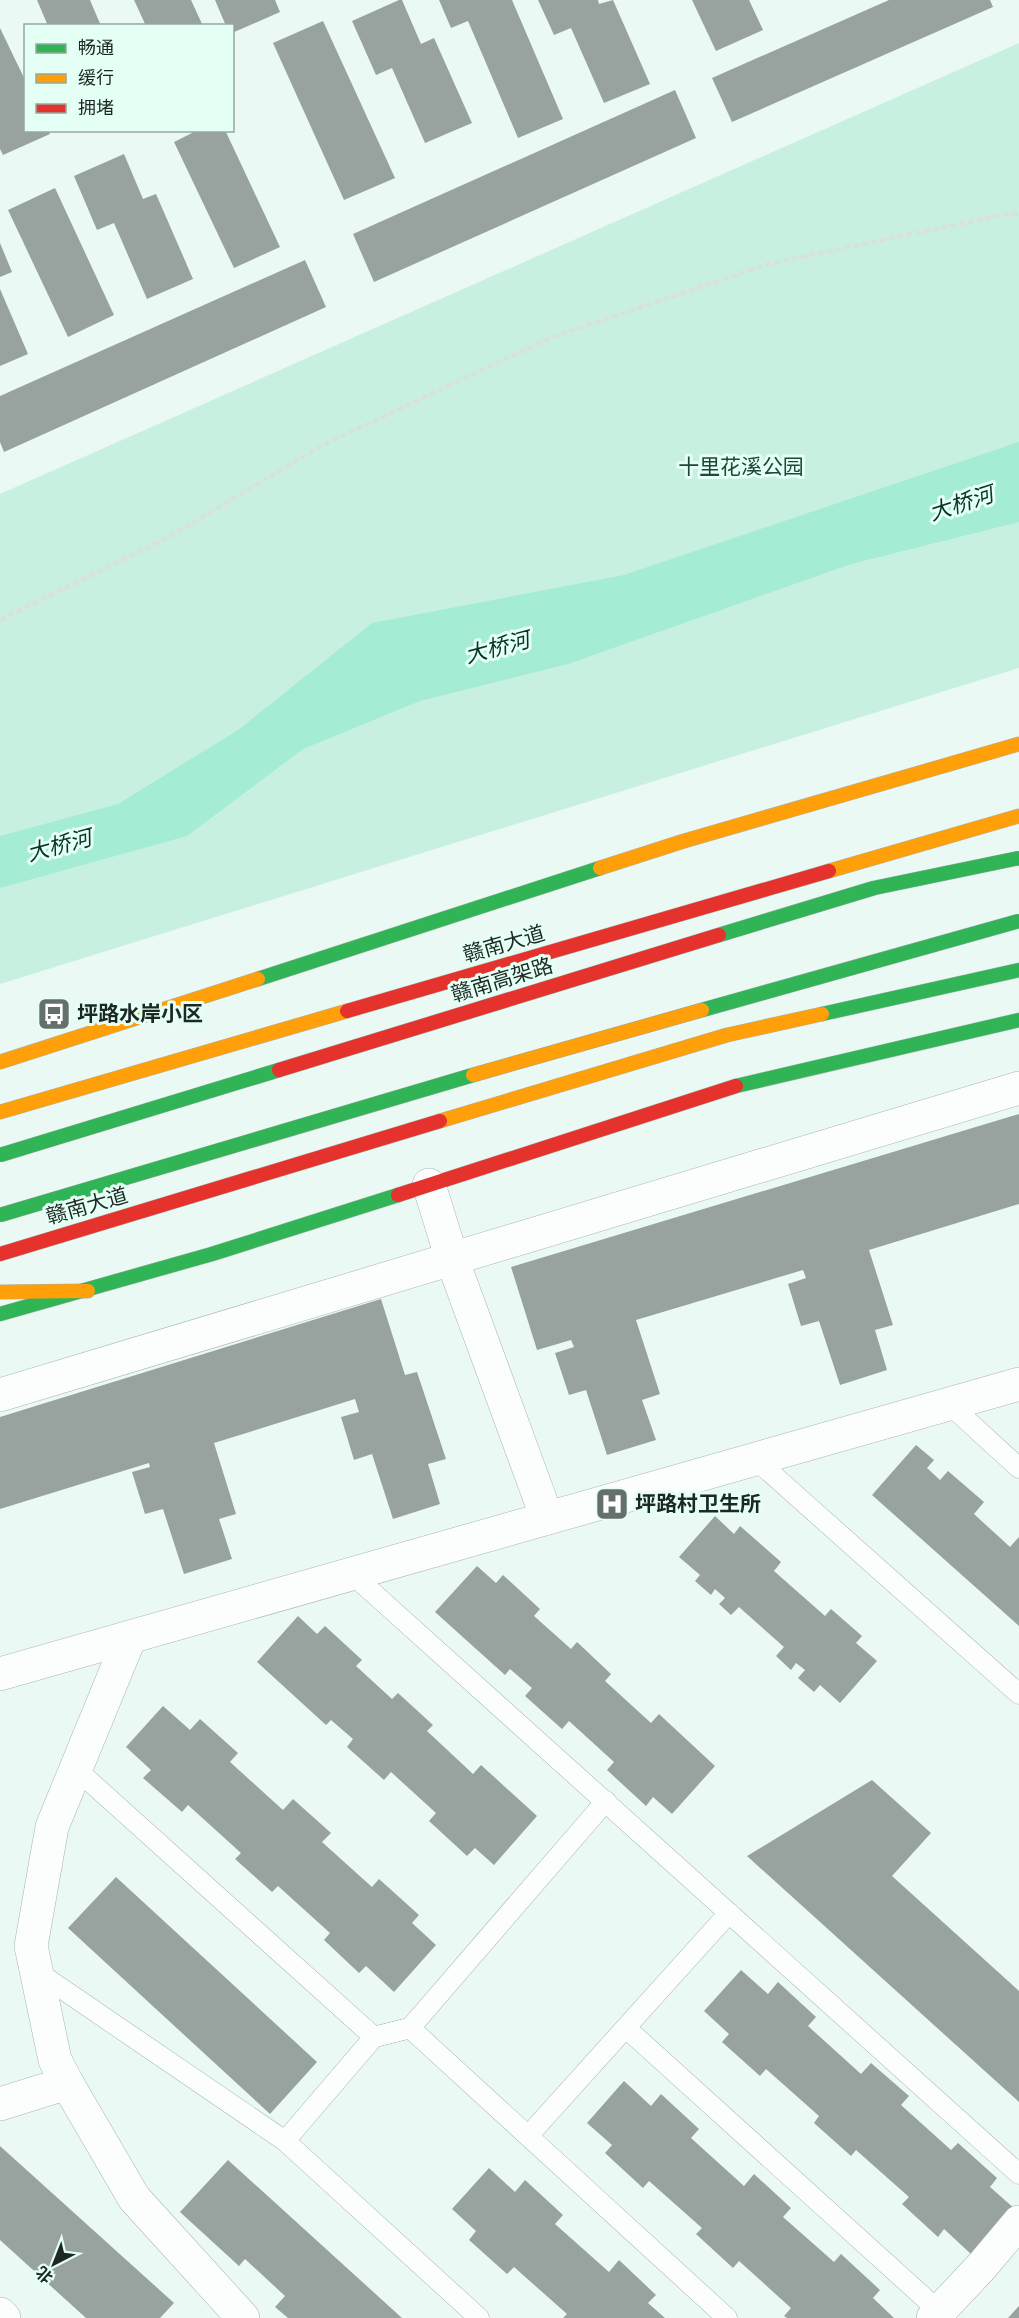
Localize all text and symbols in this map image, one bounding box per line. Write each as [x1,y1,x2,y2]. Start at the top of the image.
legend [24,24,234,132]
text: 畅通 [78,35,114,60]
text: 缓行 [78,65,114,90]
text: 拥堵 [78,95,114,120]
park label: 十里花溪公园 [678,452,804,481]
water label: 大桥河 [925,477,1001,527]
water label: 大桥河 [461,623,537,670]
water label: 大桥河 [23,821,99,868]
street label: 赣南大道 [459,918,548,969]
street label: 赣南高架路 [447,950,556,1009]
bus stop icon: 坪路水岸小区 [36,996,72,1032]
place label: 坪路水岸小区 [77,999,203,1028]
street label: 赣南大道 [42,1180,131,1231]
hospital icon: 坪路村卫生所 [594,1486,630,1522]
place label: 坪路村卫生所 [635,1489,761,1518]
north arrow [24,2234,84,2294]
text: 北 [31,2262,57,2289]

